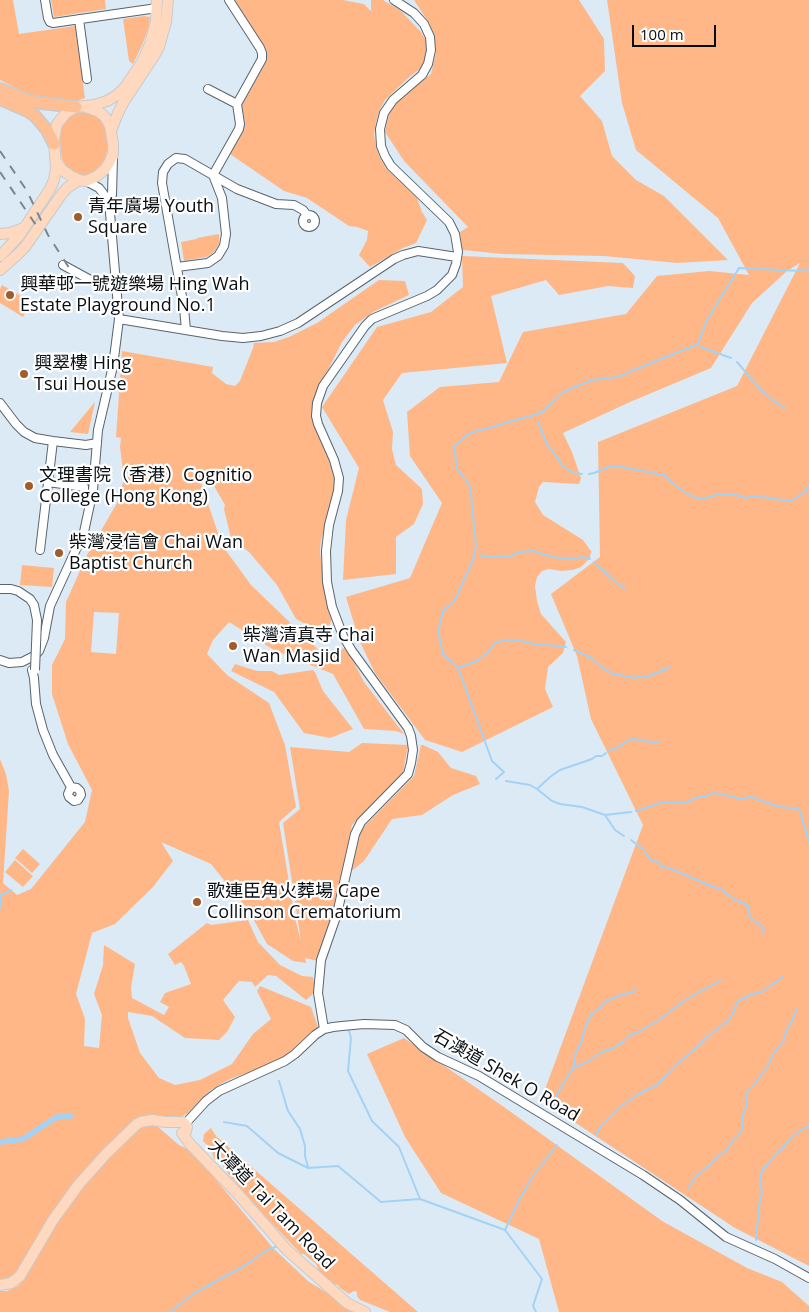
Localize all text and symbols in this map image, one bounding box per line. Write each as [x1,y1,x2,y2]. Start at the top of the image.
scale bar [634,15,718,47]
text: 100 m [640,24,684,44]
place label: 青年廣場 Youth Square [88,196,214,238]
marker: 青年廣場 Youth Square [72,211,84,223]
place label: 興華邨一號遊樂場 Hing Wah Estate Playground No.1 [20,274,250,316]
marker: 興華邨一號遊樂場 Hing Wah Estate Playground No.1 [4,289,16,301]
place label: 興翠樓 Hing Tsui House [34,353,131,396]
marker: 興翠樓 Hing Tsui House [18,368,30,380]
place label: 文理書院（香港）Cognitio College (Hong Kong) [39,465,252,508]
marker: 文理書院（香港）Cognitio College (Hong Kong) [23,480,35,492]
place label: 柴灣浸信會 Chai Wan Baptist Church [69,532,243,574]
marker: 柴灣浸信會 Chai Wan Baptist Church [53,547,65,559]
place label: 柴灣清真寺 Chai Wan Masjid [243,625,375,668]
marker: 柴灣清真寺 Chai Wan Masjid [227,640,239,652]
place label: 歌連臣角火葬場 Cape Collinson Crematorium [207,881,401,924]
marker: 歌連臣角火葬場 Cape Collinson Crematorium [191,896,203,908]
street label: 石澳道 Shek O Road [429,1025,583,1127]
street label: 大潭道 Tai Tam Road [203,1136,339,1274]

